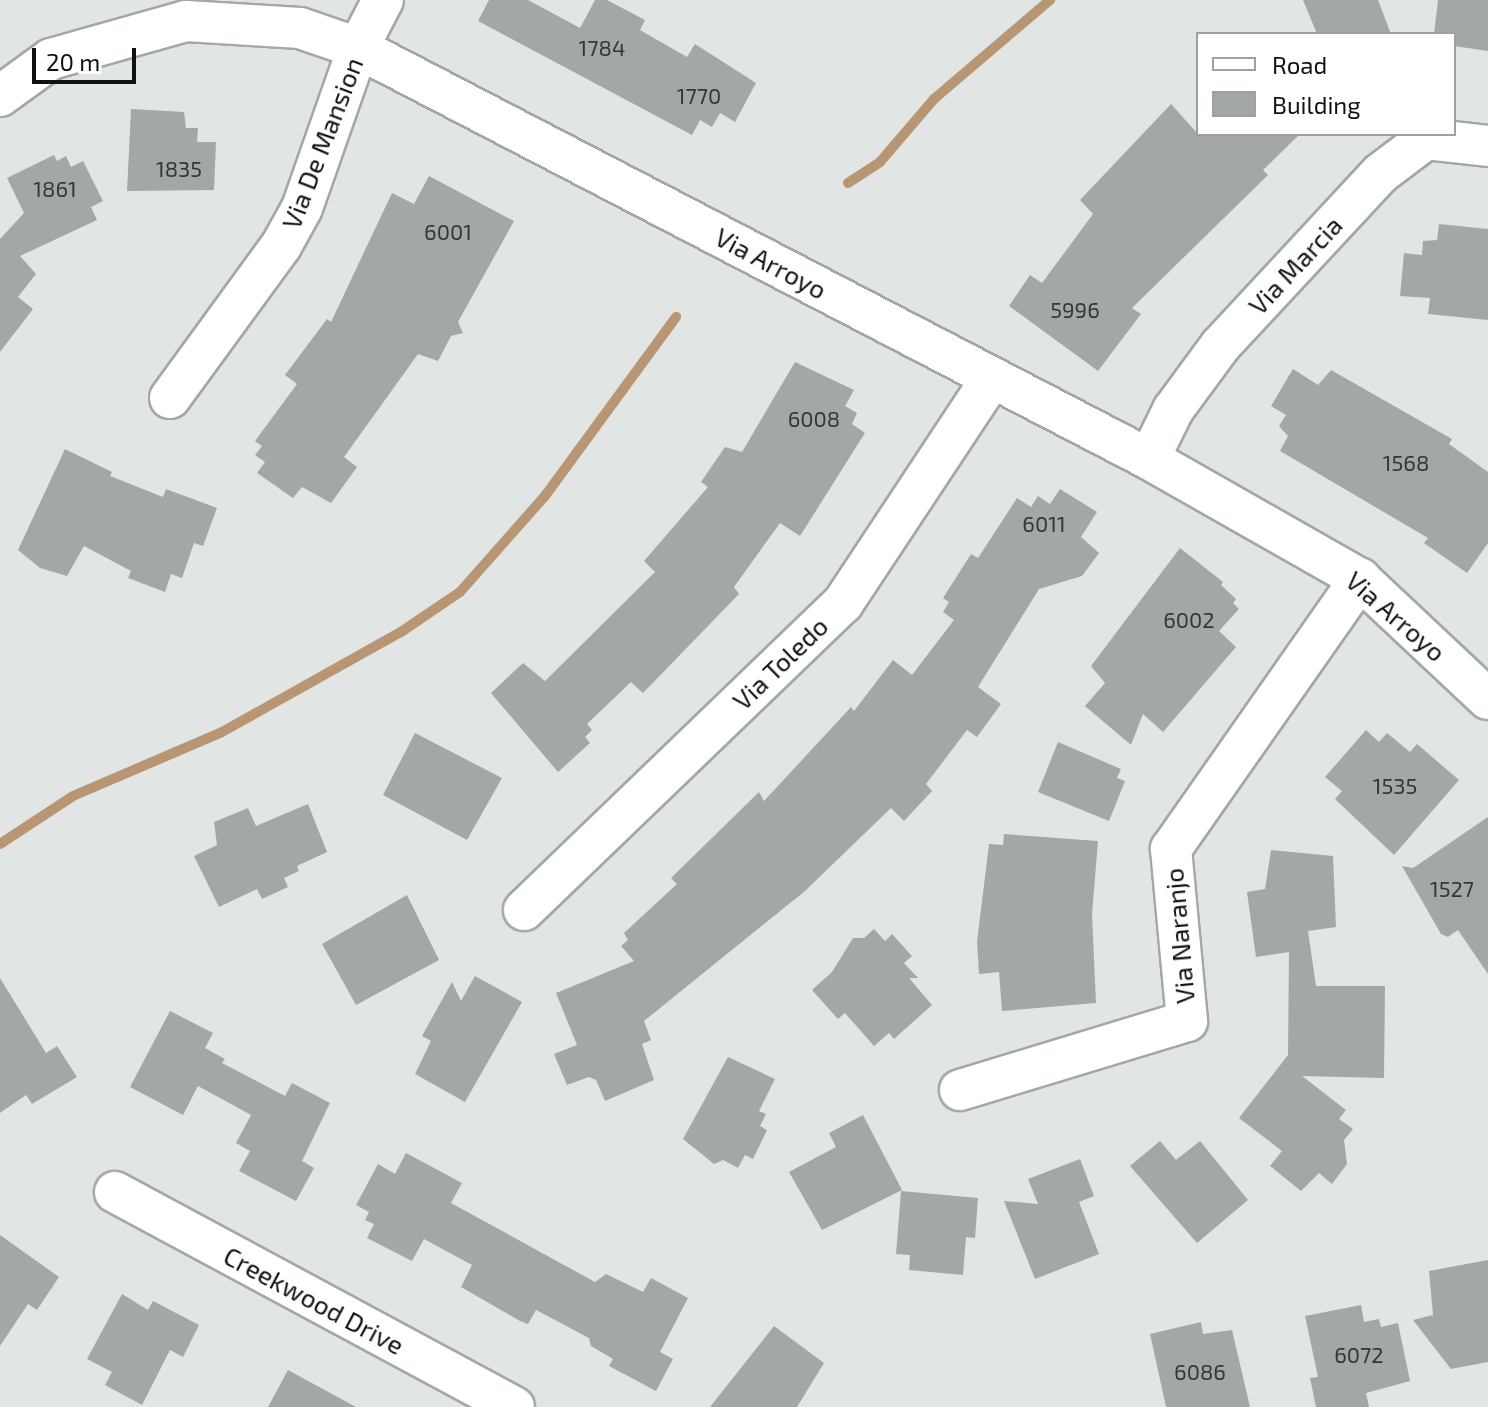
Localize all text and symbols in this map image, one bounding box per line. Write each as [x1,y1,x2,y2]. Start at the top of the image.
scale bar [36,32,140,82]
legend [1196,32,1456,136]
house number: 1784 [579,35,625,61]
text: 20 m [46,47,100,76]
text: Road [1272,50,1327,79]
street label: Via De Mansion [275,53,369,233]
house number: 1770 [677,83,721,109]
text: Building [1272,90,1361,119]
house number: 1835 [156,156,202,182]
house number: 1861 [33,176,77,202]
street label: Via Marcia [1242,209,1348,321]
house number: 6001 [424,219,472,245]
street label: Via Arroyo [710,221,832,305]
house number: 5996 [1050,297,1100,323]
house number: 6008 [788,406,840,432]
house number: 1568 [1383,450,1429,476]
house number: 6011 [1022,511,1066,537]
street label: Via Arroyo [1340,564,1452,668]
house number: 6002 [1163,607,1215,633]
street label: Via Toledo [726,610,834,716]
house number: 1535 [1373,773,1417,799]
street label: Via Naranjo [1158,867,1200,1005]
house number: 1527 [1430,876,1474,902]
street label: Creekwood Drive [219,1239,409,1361]
house number: 6072 [1334,1342,1384,1368]
house number: 6086 [1174,1359,1226,1385]

